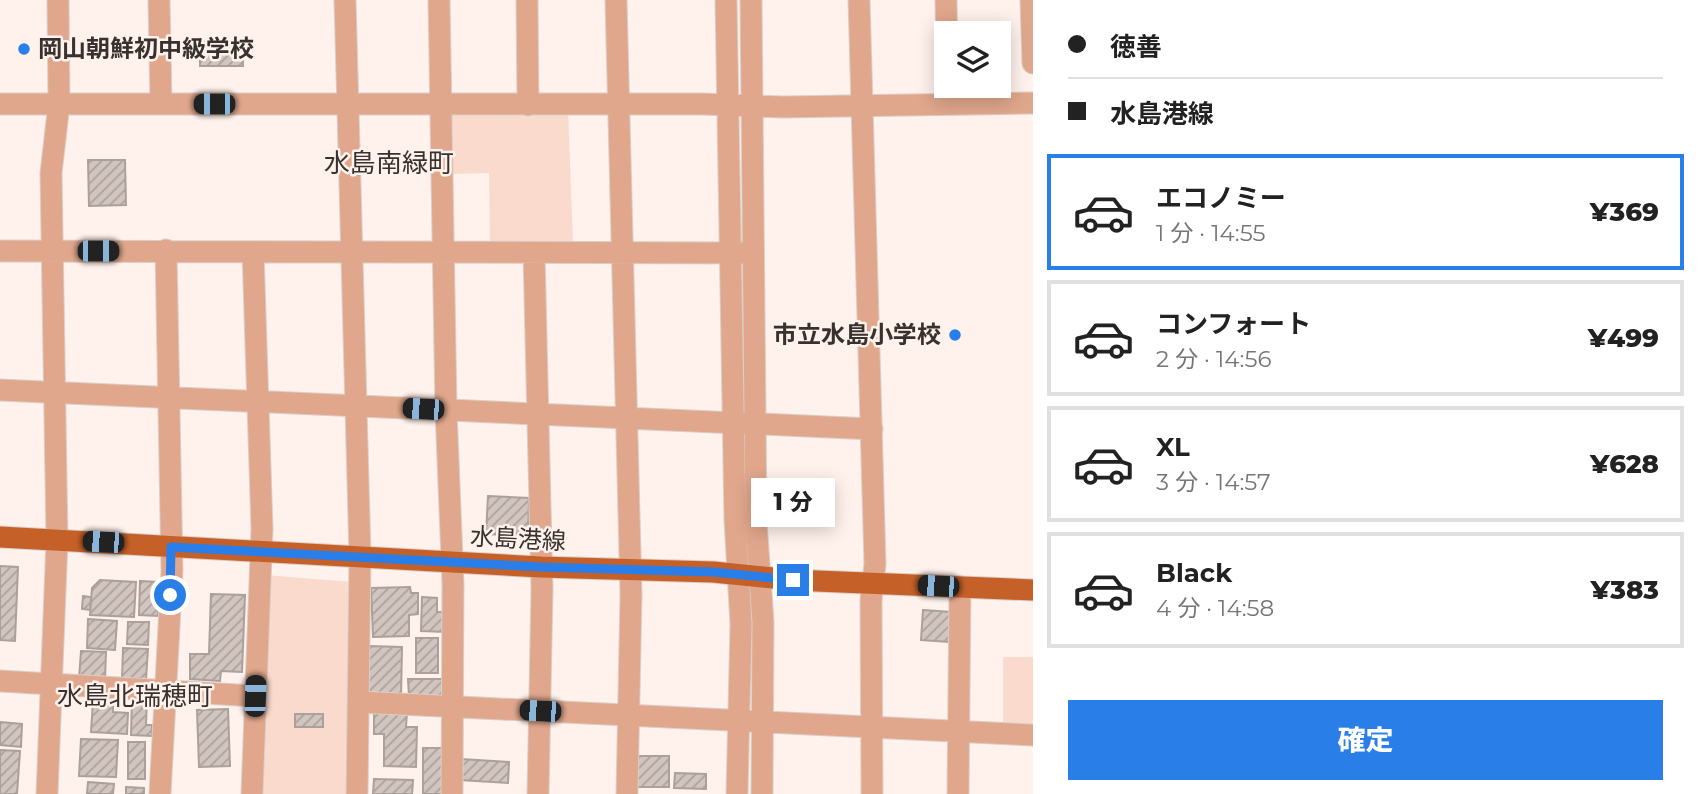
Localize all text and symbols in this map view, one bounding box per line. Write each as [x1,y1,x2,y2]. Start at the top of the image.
map controls [934,21,1011,98]
button: layers [934,21,1011,98]
text: 徳善 [1110,31,1162,63]
place label: 岡山朝鮮初中級学校 [38,34,254,63]
marker: 岡山朝鮮初中級学校 [16,41,32,57]
car [194,94,236,115]
text: 水島港線 [1110,98,1214,130]
district label: 水島南緑町 [324,147,454,179]
icon: car [1072,181,1135,244]
text: エコノミー [1156,182,1286,214]
text: ¥369 [1590,196,1659,228]
text: 1 分 · 14:55 [1156,219,1266,247]
car [78,241,120,262]
icon: car [1072,307,1135,370]
text: コンフォート [1156,308,1311,340]
place label: 市立水島小学校 [773,320,941,349]
text: ¥499 [1588,322,1659,354]
marker: 市立水島小学校 [947,327,963,343]
text: 2 分 · 14:56 [1156,345,1272,373]
car [402,397,445,421]
text: XL [1156,431,1190,463]
icon: car [1072,433,1135,496]
text: ¥628 [1590,448,1659,480]
text: 3 分 · 14:57 [1156,468,1271,496]
callout: 1 分 [751,478,835,528]
text: 1 分 [773,488,813,516]
street label: 水島港線 [469,522,567,555]
car [82,530,125,554]
text: Black [1156,557,1232,589]
icon: car [1072,559,1135,622]
route end [777,564,809,596]
car [917,574,960,598]
text: ¥383 [1590,574,1659,606]
route start [154,579,186,611]
text: 4 分 · 14:58 [1156,594,1274,622]
car [244,675,267,717]
district label: 水島北瑞穂町 [57,680,213,712]
car [519,699,562,723]
button: 確定 [1068,700,1663,780]

